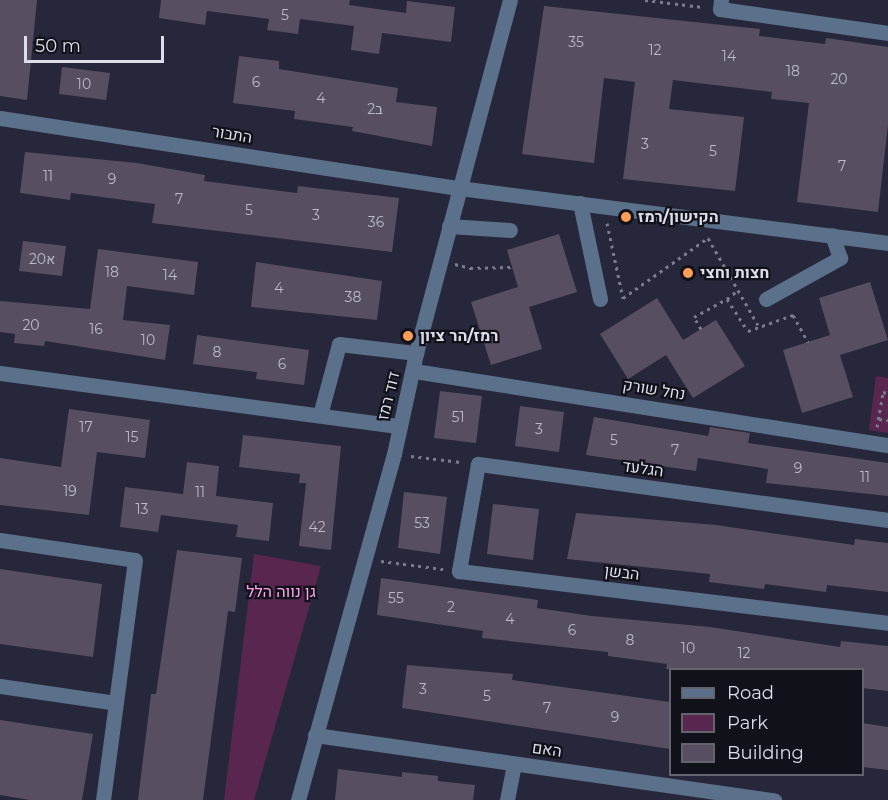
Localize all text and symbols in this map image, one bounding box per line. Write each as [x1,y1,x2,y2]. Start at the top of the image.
house number: 5 [281,7,289,23]
scale bar [27,24,166,62]
house number: 35 [568,34,584,50]
text: 50 m [35,35,81,57]
house number: 12 [648,42,662,58]
house number: 14 [722,48,736,64]
house number: 18 [786,63,800,79]
house number: 20 [830,71,848,87]
house number: 6 [252,74,260,90]
house number: 10 [77,76,91,92]
house number: 4 [316,90,326,106]
house number: 2ב [367,101,383,117]
street label: התבור [211,122,253,148]
house number: 3 [641,136,649,152]
house number: 5 [709,143,717,159]
house number: 7 [838,158,846,174]
house number: 11 [43,168,53,184]
house number: 9 [108,171,116,187]
house number: 7 [175,191,183,207]
house number: 5 [245,202,253,218]
house number: 3 [312,207,320,223]
place label: הקישון/רמז [638,207,719,227]
marker: הקישון/רמז [619,210,633,224]
house number: 36 [368,214,384,230]
house number: 20א [29,251,55,267]
place label: חצות וחצי [700,263,769,283]
house number: 18 [105,264,119,280]
marker: חצות וחצי [681,266,695,280]
house number: 14 [163,267,177,283]
house number: 4 [274,280,284,296]
house number: 38 [345,289,361,305]
house number: 20 [22,317,40,333]
house number: 16 [89,321,103,337]
place label: רמז/הר ציון [420,326,498,346]
marker: רמז/הר ציון [401,329,415,343]
house number: 10 [141,332,155,348]
house number: 8 [213,344,221,360]
house number: 6 [278,356,286,372]
street label: דוד רמז [374,370,404,422]
street label: נחל שורק [621,376,687,404]
house number: 51 [452,409,464,425]
house number: 17 [79,419,93,435]
house number: 3 [535,421,543,437]
house number: 15 [126,429,138,445]
house number: 5 [610,432,618,448]
house number: 7 [671,442,679,458]
street label: הגלעד [621,457,665,481]
house number: 9 [794,460,802,476]
house number: 11 [860,469,870,485]
house number: 19 [63,483,77,499]
house number: 11 [195,484,205,500]
house number: 13 [136,501,148,517]
house number: 53 [414,515,430,531]
house number: 42 [308,519,326,535]
street label: הבשן [603,561,641,585]
park label: גן נווה הלל [246,582,316,602]
house number: 55 [388,590,404,606]
house number: 2 [447,599,455,615]
house number: 4 [505,611,515,627]
house number: 6 [568,622,576,638]
house number: 8 [626,632,634,648]
house number: 10 [681,640,695,656]
house number: 12 [737,645,751,661]
legend [669,668,864,776]
house number: 3 [419,681,427,697]
text: Road [727,682,774,704]
house number: 5 [483,688,491,704]
house number: 7 [543,700,551,716]
house number: 9 [611,709,619,725]
text: Park [727,712,768,734]
street label: האם [531,738,563,762]
text: Building [727,742,804,764]

